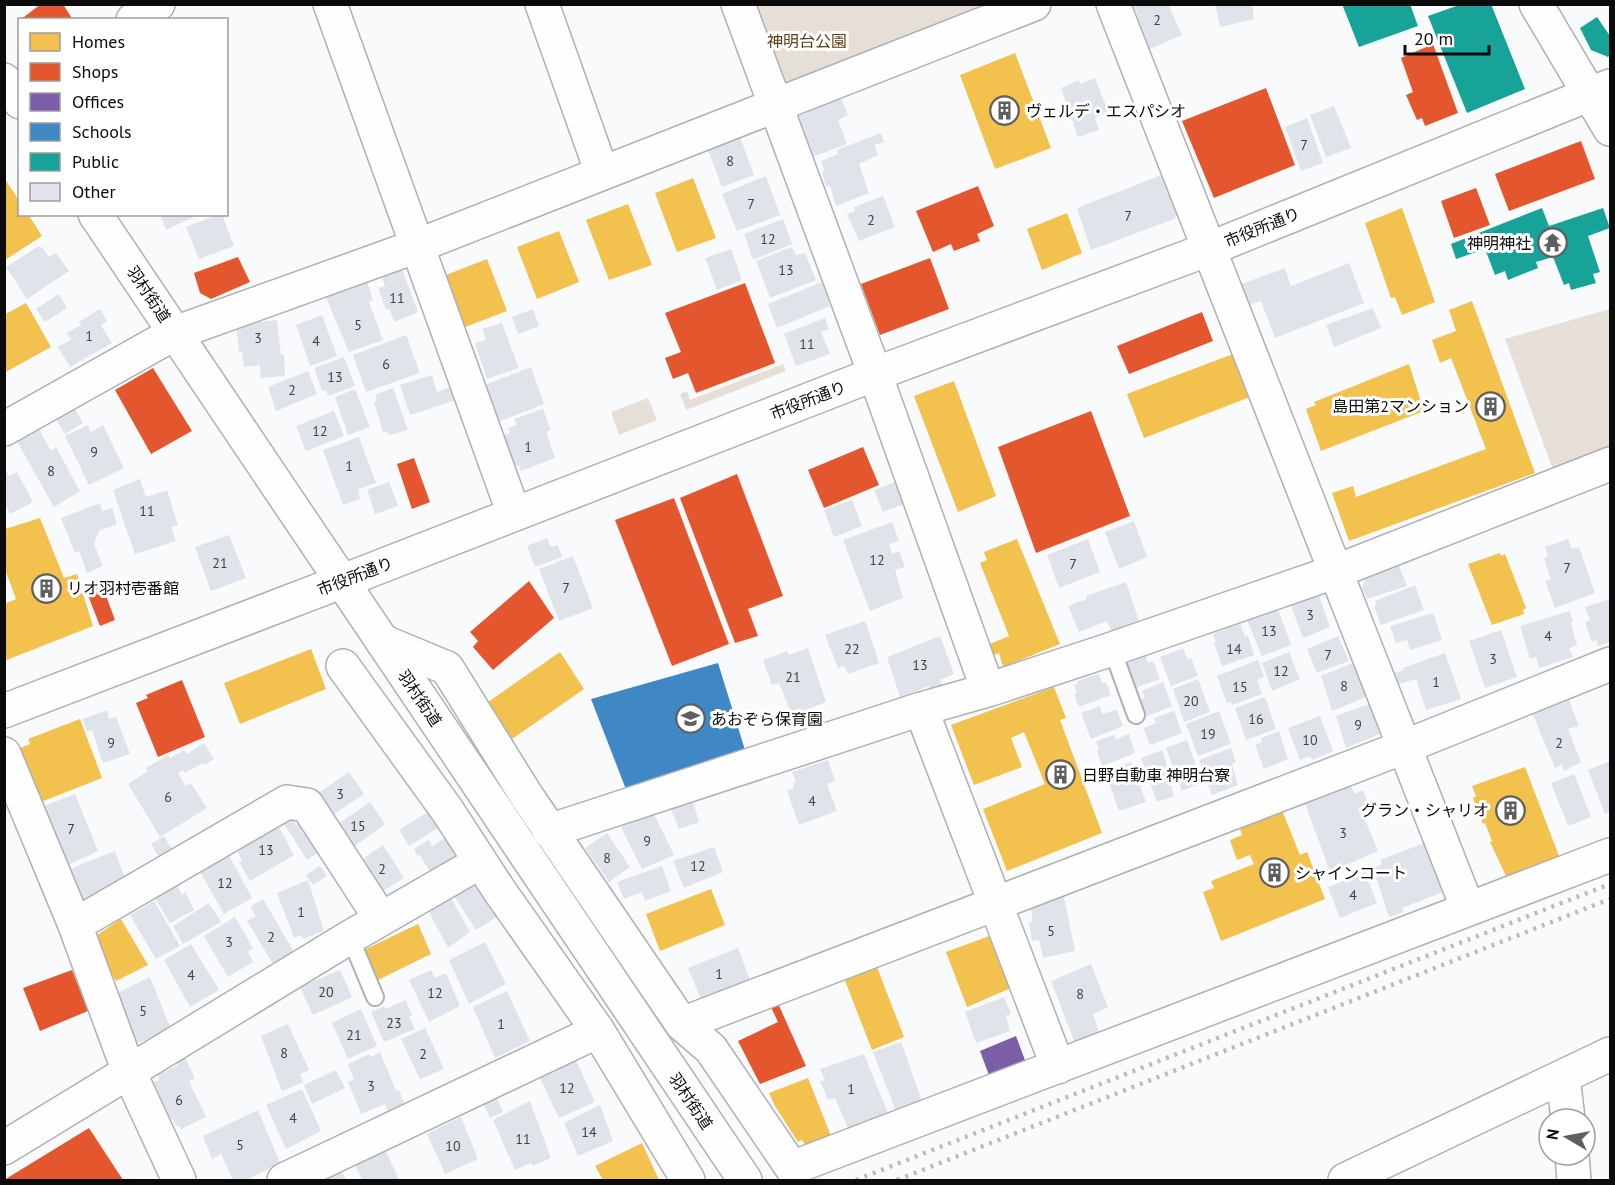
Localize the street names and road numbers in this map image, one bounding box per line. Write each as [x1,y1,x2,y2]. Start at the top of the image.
street label: 市役所通り [1221,203,1303,251]
street label: 羽村街道 [123,262,175,326]
street label: 市役所通り [767,376,849,424]
street label: 市役所通り [314,552,396,600]
street label: 羽村街道 [394,666,446,730]
street label: 羽村街道 [665,1069,717,1133]

